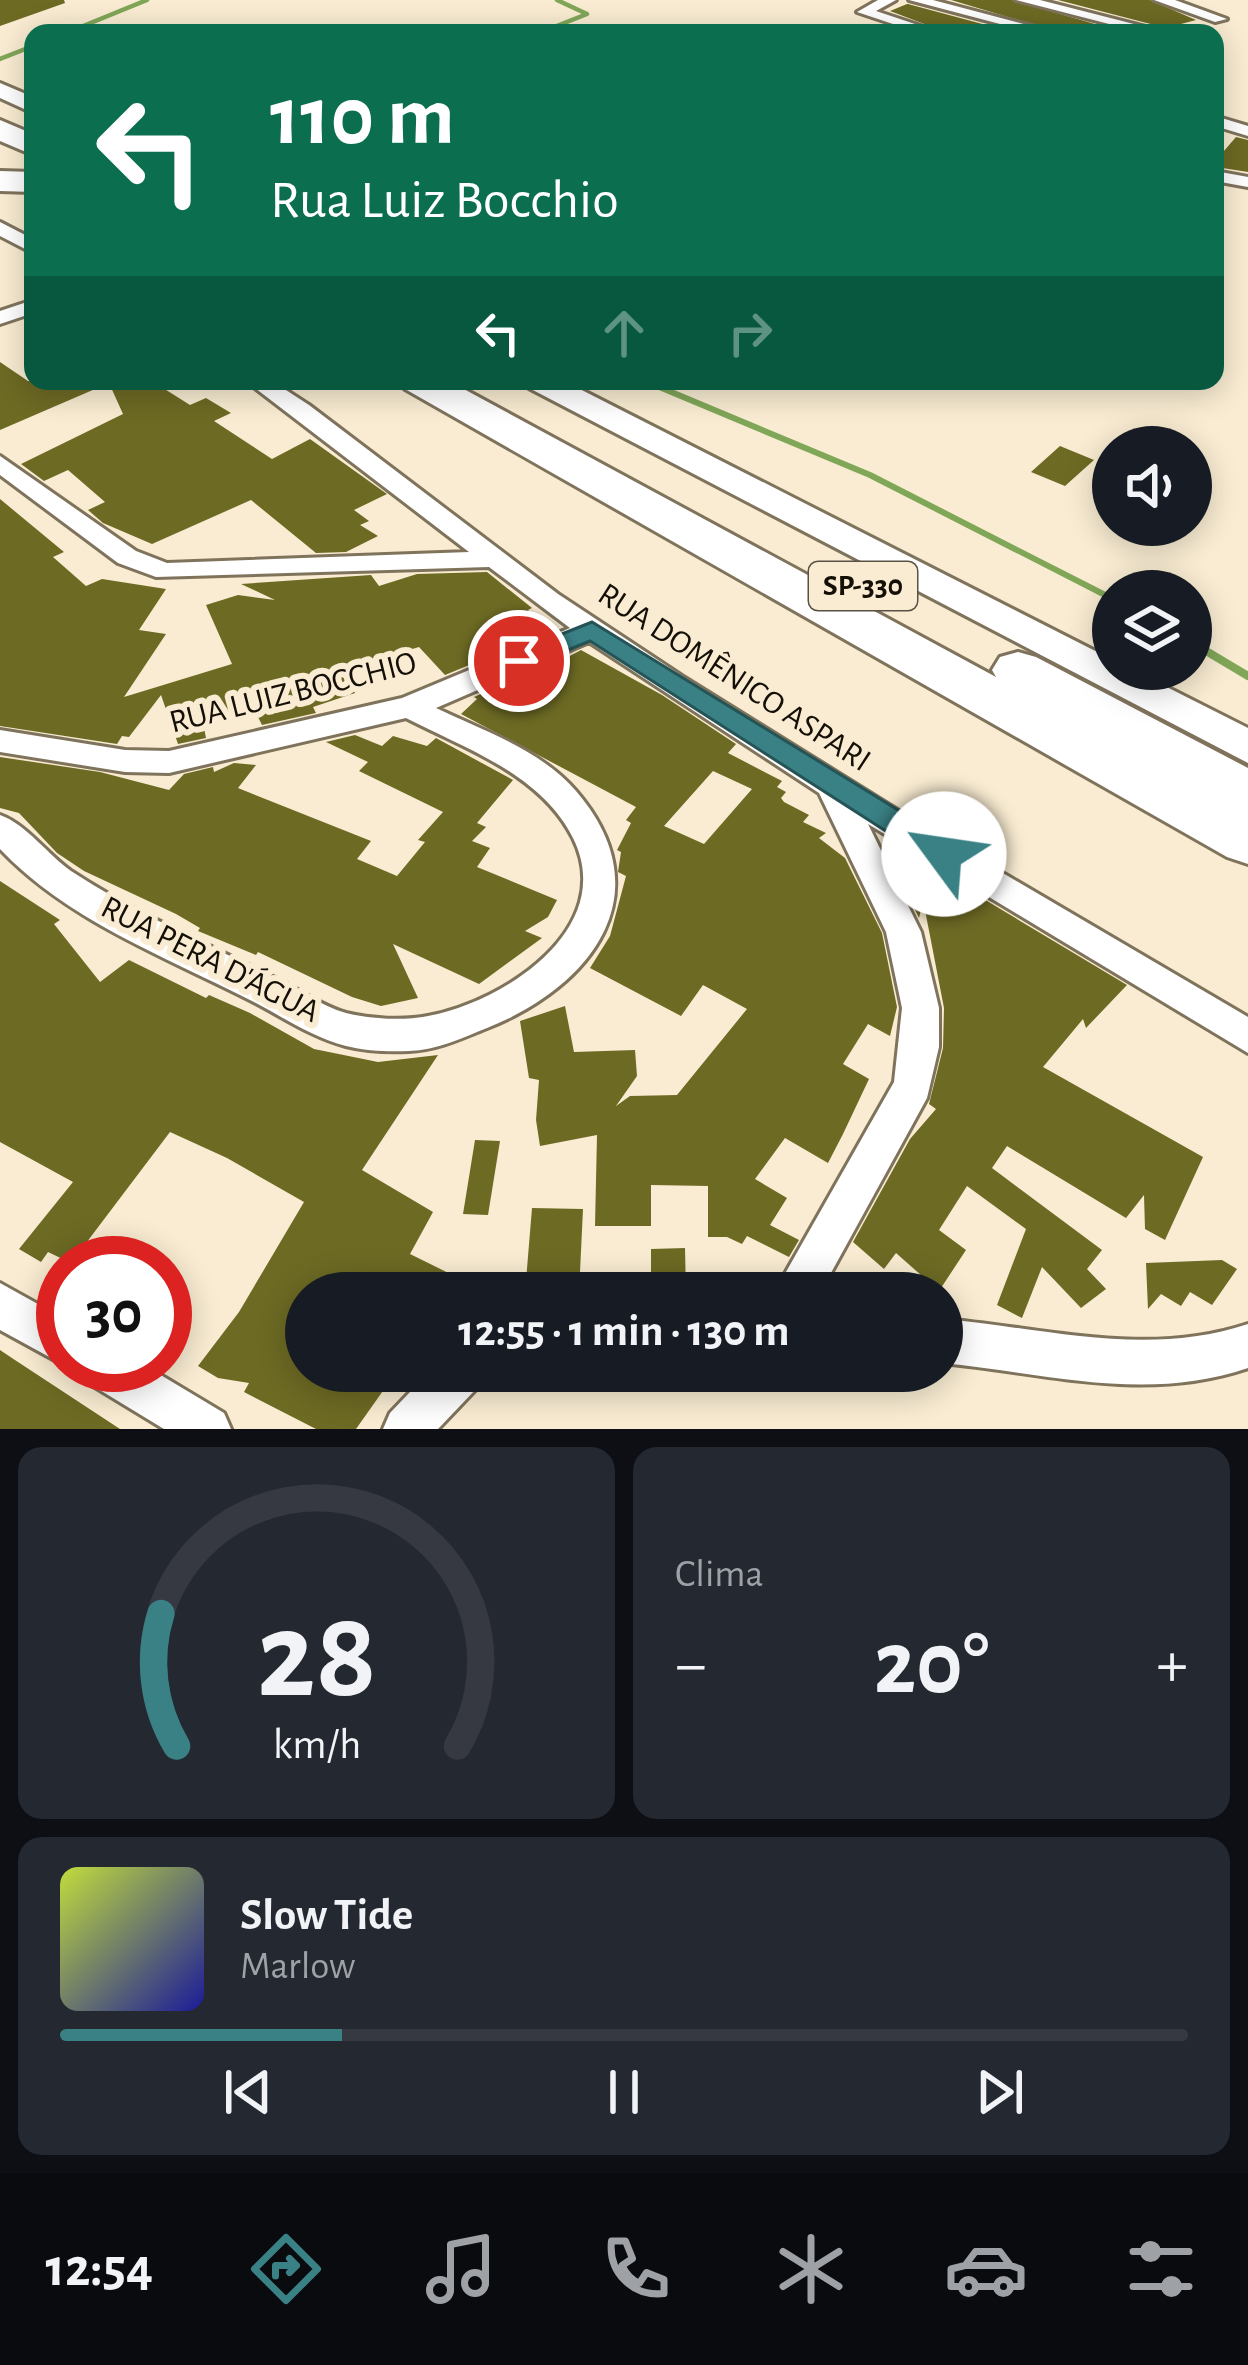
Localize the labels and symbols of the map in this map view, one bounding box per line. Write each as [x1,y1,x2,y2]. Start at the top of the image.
road number: SP-330 [809,562,917,610]
street label: RUA DOMÊNICO ASPARI [592,574,878,778]
pin [468,610,570,712]
street label: RUA LUIZ BOCCHIO [166,646,420,740]
position arrow [881,791,1007,917]
street label: RUA PERA D'ÁGUA [96,887,326,1029]
speed limit sign: 30 [36,1236,192,1392]

